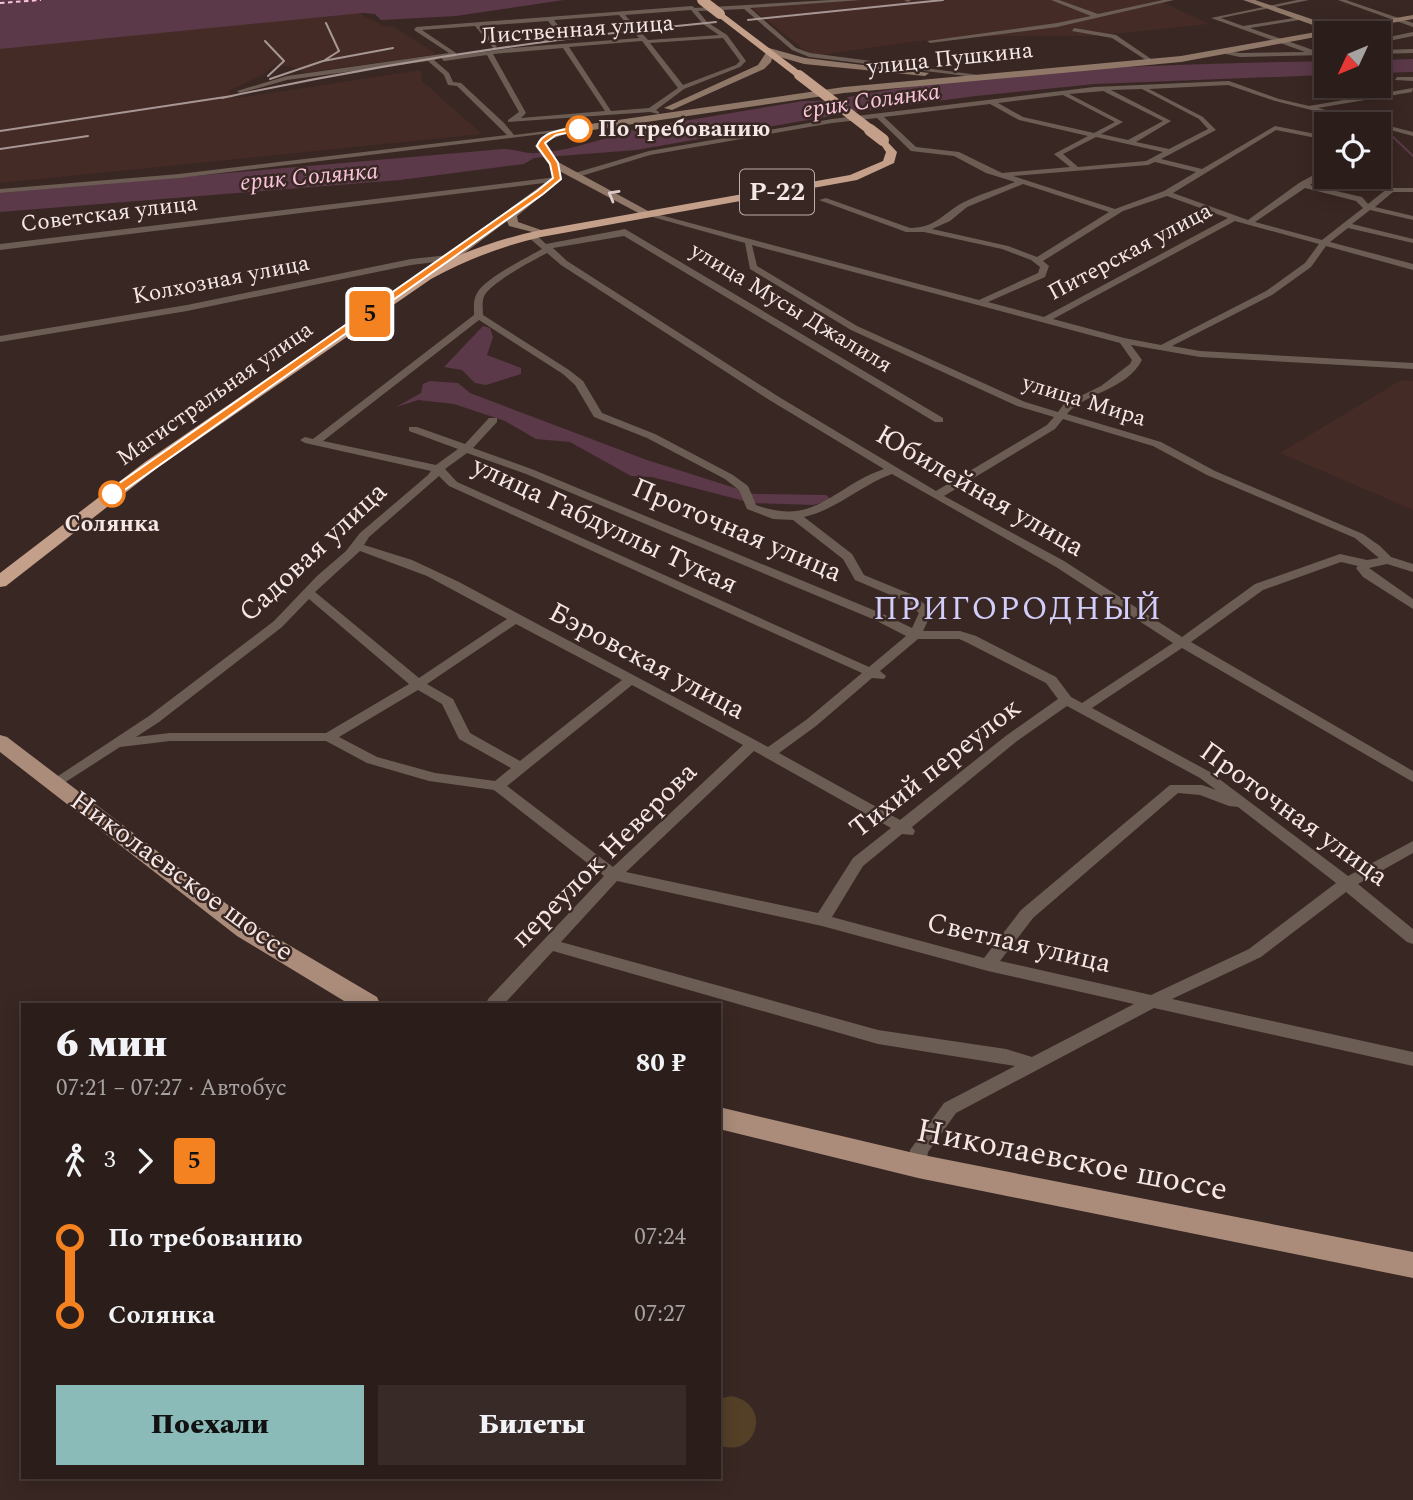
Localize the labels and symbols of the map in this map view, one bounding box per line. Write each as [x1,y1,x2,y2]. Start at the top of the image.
street label: Лиственная улица [479,6,675,54]
north arrow [1314,21,1391,98]
street label: улица Пушкина [864,33,1035,85]
water label: ерик Солянка [800,74,942,128]
place label: По требованию [598,112,770,147]
marker: По требованию [566,116,592,142]
water label: ерик Солянка [238,153,380,201]
road number: Р-22 [740,169,814,214]
street label: Советская улица [19,186,199,242]
one-way arrow [608,190,621,203]
street label: Питерская улица [1041,194,1219,310]
street label: улица Мусы Джалиля [682,233,899,382]
street label: Колхозная улица [130,246,312,314]
line badge: 5 [347,291,393,337]
street label: Магистральная улица [109,313,321,475]
street label: улица Мира [1017,365,1150,436]
street label: Юбилейная улица [867,414,1093,569]
street label: улица Габдуллы Тукая [464,444,745,606]
street label: Проточная улица [625,466,849,594]
street label: Садовая улица [229,471,397,633]
marker: Солянка [99,481,125,507]
place label: Солянка [64,507,160,542]
district label: ПРИГОРОДНЫЙ [873,585,1163,634]
street label: Бэровская улица [541,591,753,731]
street label: Тихий переулок [840,687,1030,849]
street label: Проточная улица [1190,731,1398,898]
street label: переулок Неверова [501,752,707,958]
street label: Николаевское шоссе [61,780,303,972]
street label: Светлая улица [923,901,1116,985]
street label: Николаевское шоссе [912,1105,1232,1215]

